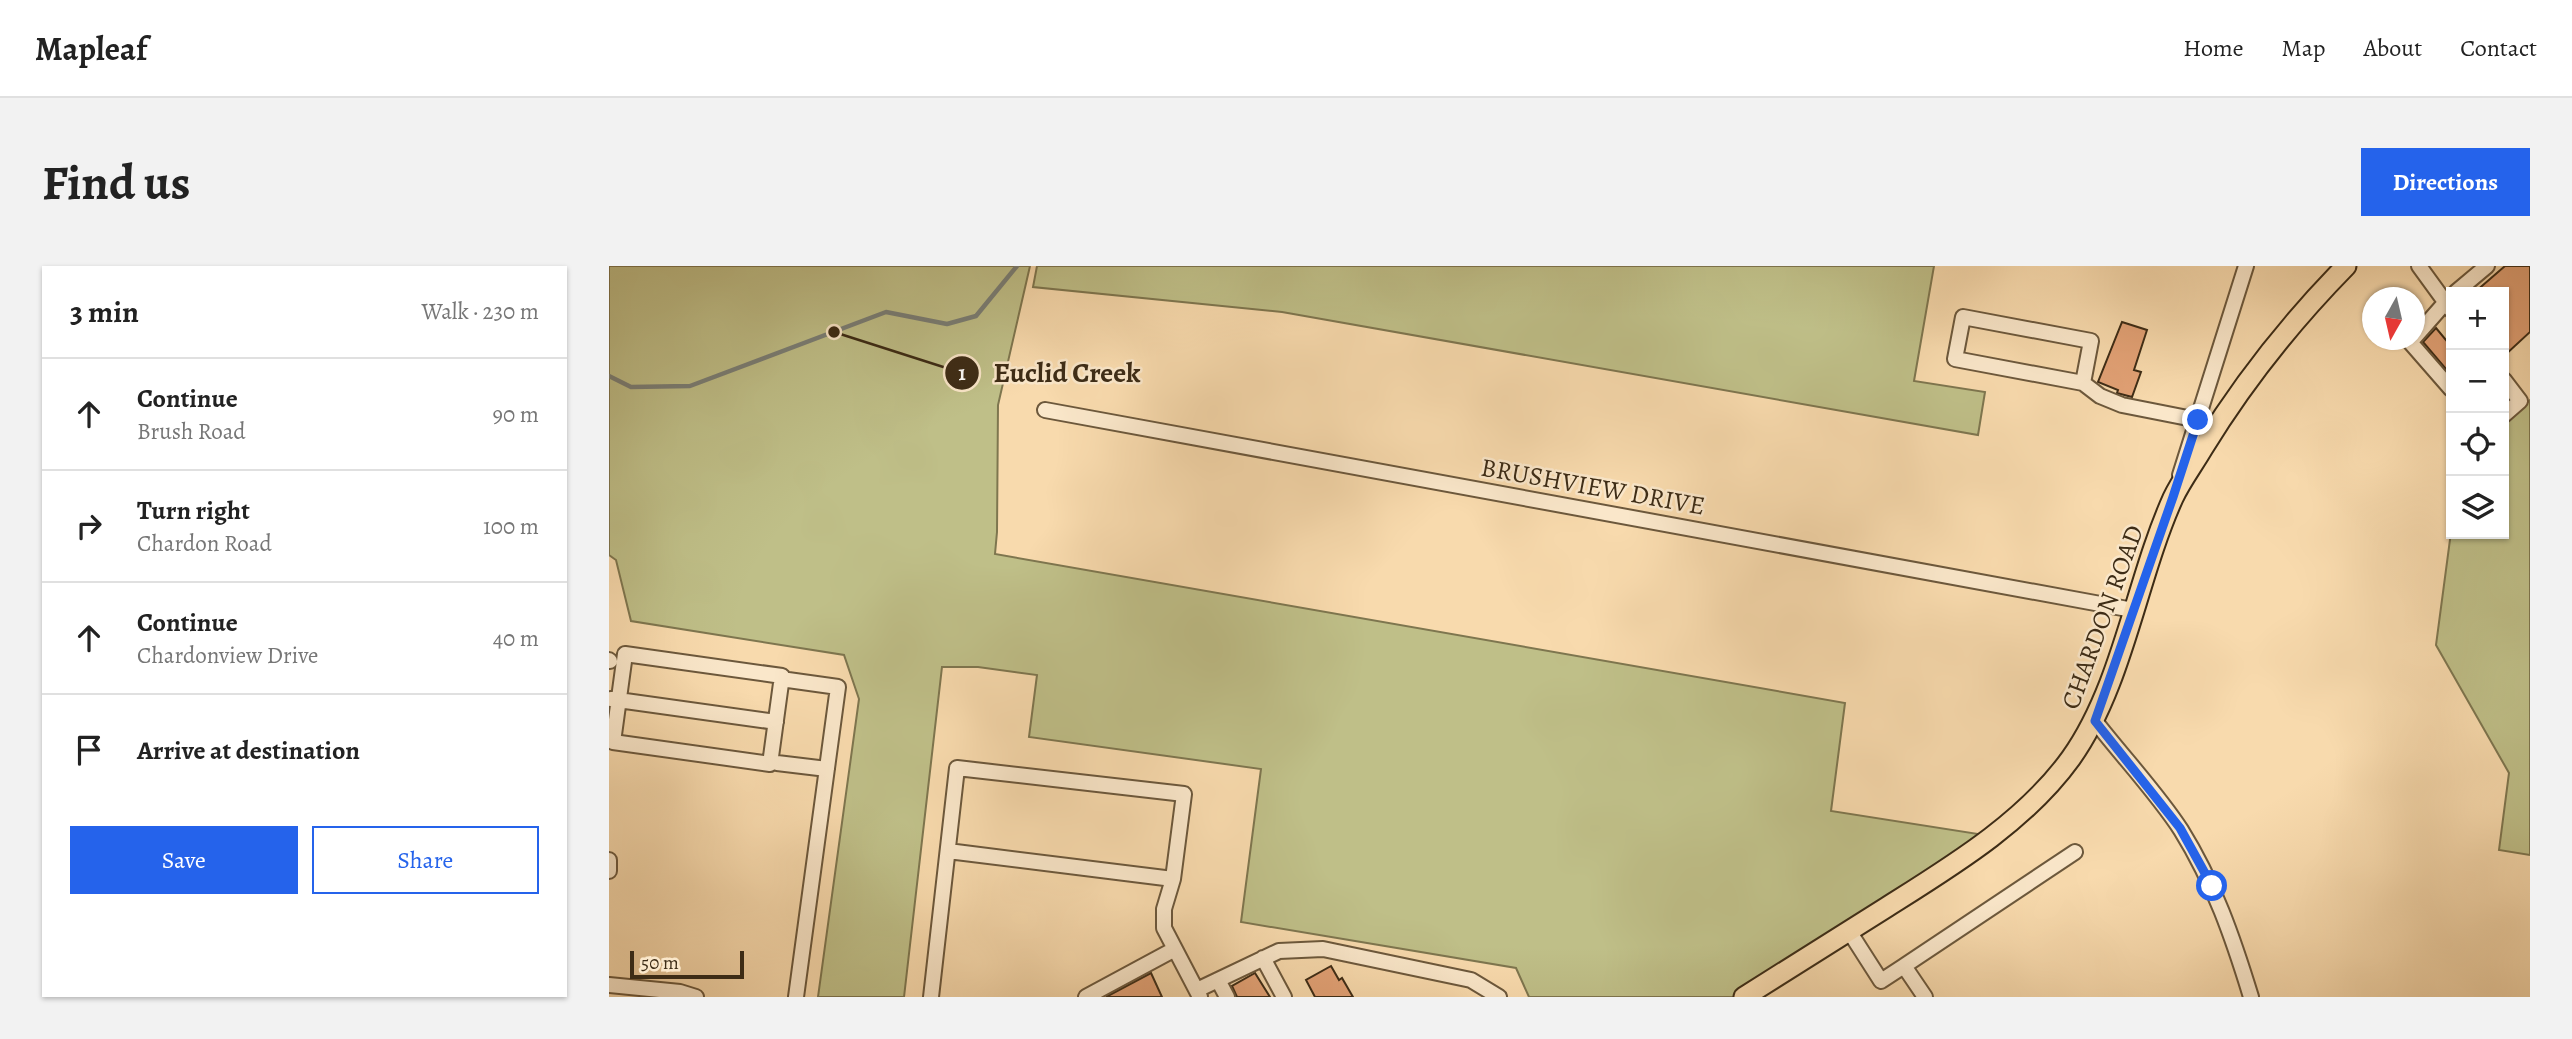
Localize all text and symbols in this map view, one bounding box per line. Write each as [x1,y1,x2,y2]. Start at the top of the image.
text: Mapleaf [35,26,147,71]
text: Home [2183,32,2244,64]
text: Map [2282,32,2326,64]
text: About [2364,32,2422,64]
text: Contact [2460,32,2537,64]
button: Directions [2361,148,2530,216]
text: Find us [42,149,190,216]
north arrow [2362,287,2425,350]
map controls [2446,287,2509,539]
button: + [2446,287,2509,350]
text: 3 min [70,292,139,332]
text: Walk · 230 m [422,296,539,327]
callout: Euclid Creek [945,348,1155,397]
button: − [2446,350,2509,413]
text: Euclid Creek [993,354,1141,392]
text: 1 [958,359,966,387]
text: Continue [137,381,238,416]
icon: ahead [70,395,108,433]
text: 90 m [493,399,539,430]
route end [2182,404,2213,435]
button: locate [2446,413,2509,476]
text: Brush Road [137,416,246,447]
street label: BRUSHVIEW DRIVE [1478,450,1708,523]
button: layers [2446,476,2509,539]
text: Turn right [137,493,250,528]
icon: right [70,507,108,545]
text: 100 m [483,511,539,542]
street label: CHARDON ROAD [2053,520,2152,714]
text: Chardon Road [137,528,272,559]
text: Continue [137,605,238,640]
icon: ahead [70,619,108,657]
text: 40 m [493,623,539,654]
text: Chardonview Drive [137,640,318,671]
icon: arrive [70,731,108,769]
text: Arrive at destination [137,733,360,768]
button: Save [70,826,298,894]
button: Share [312,826,539,894]
route start [2196,870,2227,901]
scale bar [630,948,744,980]
text: 50 m [641,950,679,976]

